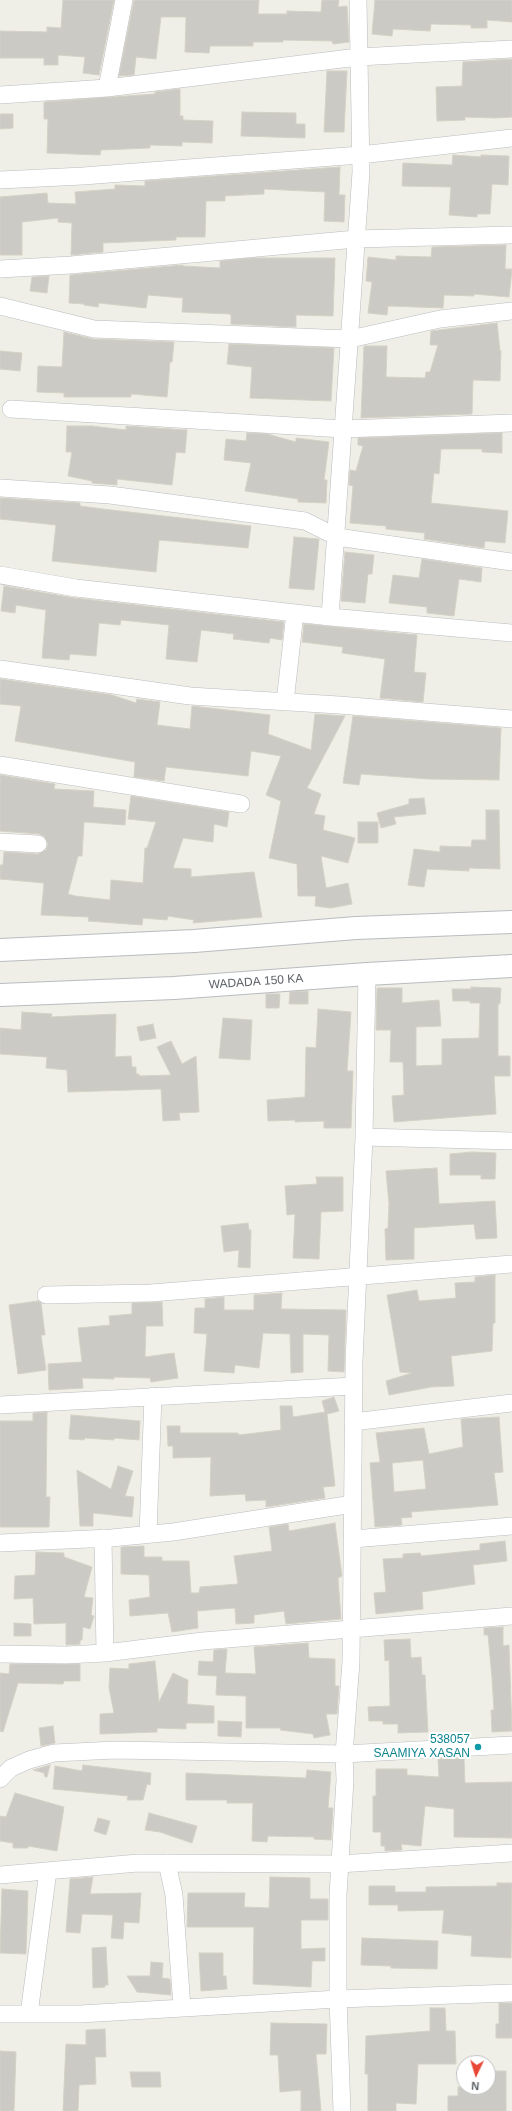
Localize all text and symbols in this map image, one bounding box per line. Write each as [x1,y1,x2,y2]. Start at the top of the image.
street label: WADADA 150 KA [208,972,304,992]
place label: 538057 SAAMIYA XASAN [374,1733,470,1761]
marker: 538057 SAAMIYA XASAN [473,1742,483,1752]
north arrow [456,2055,496,2095]
text: N [471,2080,480,2092]

